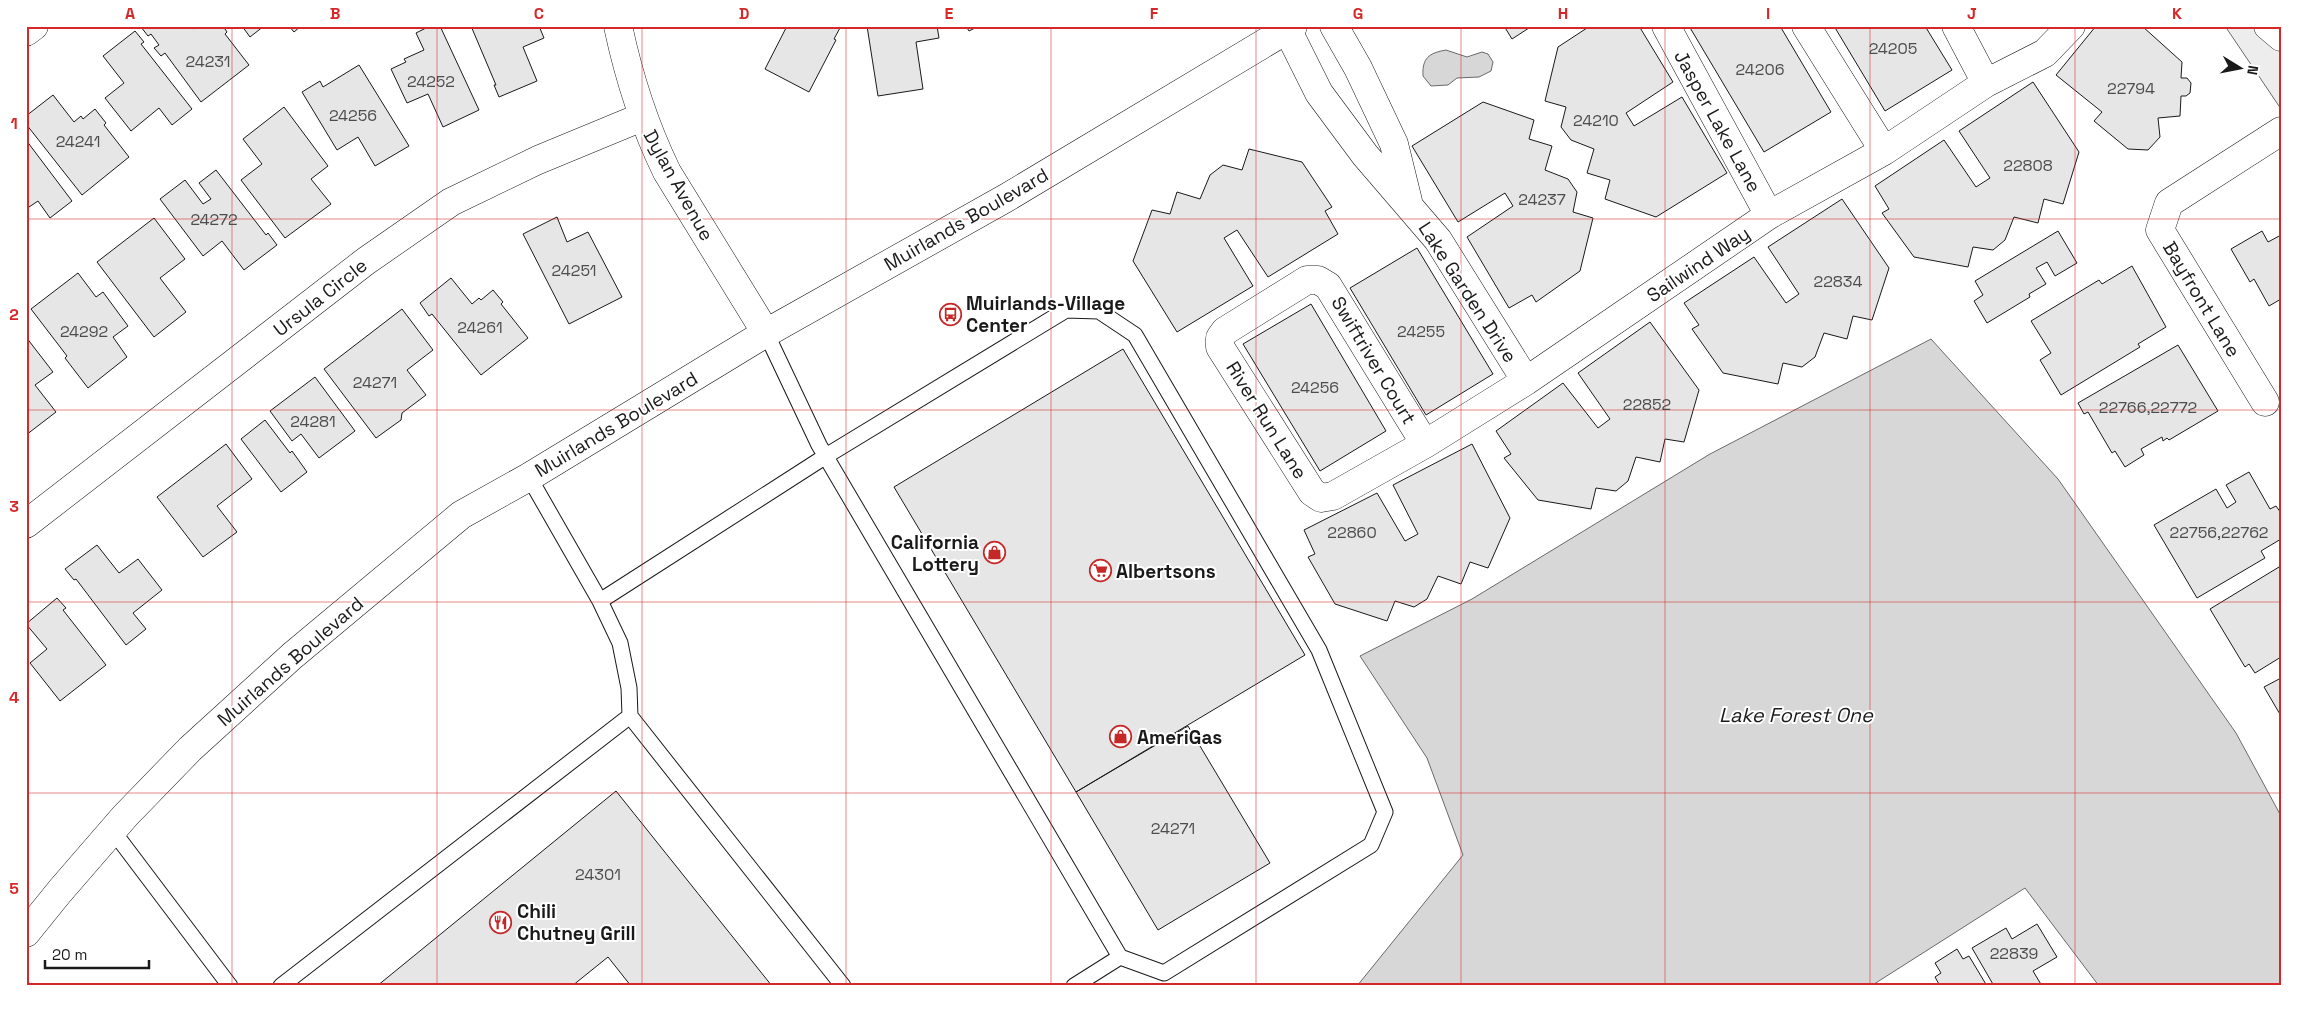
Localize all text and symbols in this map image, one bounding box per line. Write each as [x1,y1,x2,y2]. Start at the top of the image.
text: A [125,3,135,24]
text: B [330,3,340,24]
text: C [534,3,544,24]
text: D [739,3,749,24]
text: E [945,3,954,24]
text: F [1150,3,1159,24]
text: G [1353,3,1363,24]
text: H [1558,3,1568,24]
text: I [1766,3,1770,24]
text: J [1967,3,1977,24]
text: K [2172,3,2182,24]
house number: 24205 [1869,38,1917,59]
north arrow [2214,42,2264,92]
street label: Jasper Lake Lane [1668,46,1767,197]
house number: 24231 [186,51,230,72]
house number: 24206 [1736,59,1784,80]
text: N [2243,64,2262,76]
house number: 24252 [407,71,455,92]
house number: 22794 [2107,78,2155,99]
house number: 24256 [329,105,377,126]
house number: 24210 [1573,110,1619,131]
text: 1 [10,113,18,134]
street label: Dylan Avenue [638,125,719,245]
house number: 24241 [56,131,100,152]
house number: 22808 [2003,155,2053,176]
street label: Muirlands Boulevard [880,162,1053,277]
house number: 24237 [1518,189,1566,210]
house number: 24272 [190,209,238,230]
street label: Lake Garden Drive [1413,217,1522,367]
street label: Sailwind Way [1642,221,1755,308]
street label: Bayfront Lane [2157,237,2246,362]
street label: Ursula Circle [268,253,372,342]
house number: 24251 [552,260,596,281]
house number: 22834 [1814,271,1862,292]
place label: Muirlands-Village Center [966,291,1125,338]
street label: Swiftriver Court [1326,292,1422,429]
bus stop icon: Muirlands-Village Center [938,302,962,326]
text: 2 [9,304,19,325]
house number: 24261 [457,317,503,338]
house number: 24292 [60,321,108,342]
house number: 24255 [1397,321,1445,342]
street label: River Run Lane [1220,357,1313,484]
street label: Muirlands Boulevard [530,366,702,483]
house number: 24271 [353,372,397,393]
house number: 24256 [1291,377,1339,398]
house number: 22852 [1623,394,1671,415]
house number: 22766,22772 [2099,397,2197,418]
house number: 24281 [290,411,336,432]
text: 3 [9,496,19,517]
house number: 22860 [1327,522,1377,543]
house number: 22756,22762 [2169,522,2269,543]
place label: California Lottery [891,530,979,577]
shop icon: California Lottery [983,541,1007,565]
supermarket icon: Albertsons [1088,559,1112,583]
place label: Albertsons [1116,559,1216,584]
street label: Muirlands Boulevard [212,591,369,732]
text: 4 [9,687,19,708]
water label: Lake Forest One [1719,702,1874,728]
shop icon: AmeriGas [1109,725,1133,749]
place label: AmeriGas [1137,725,1222,750]
house number: 24271 [1151,818,1195,839]
house number: 24301 [575,864,621,885]
text: 5 [9,878,19,899]
place label: Chili Chutney Grill [517,899,636,946]
restaurant icon: Chili Chutney Grill [489,910,513,934]
scale bar [45,937,149,969]
house number: 22839 [1990,943,2038,964]
text: 20 m [52,945,87,964]

